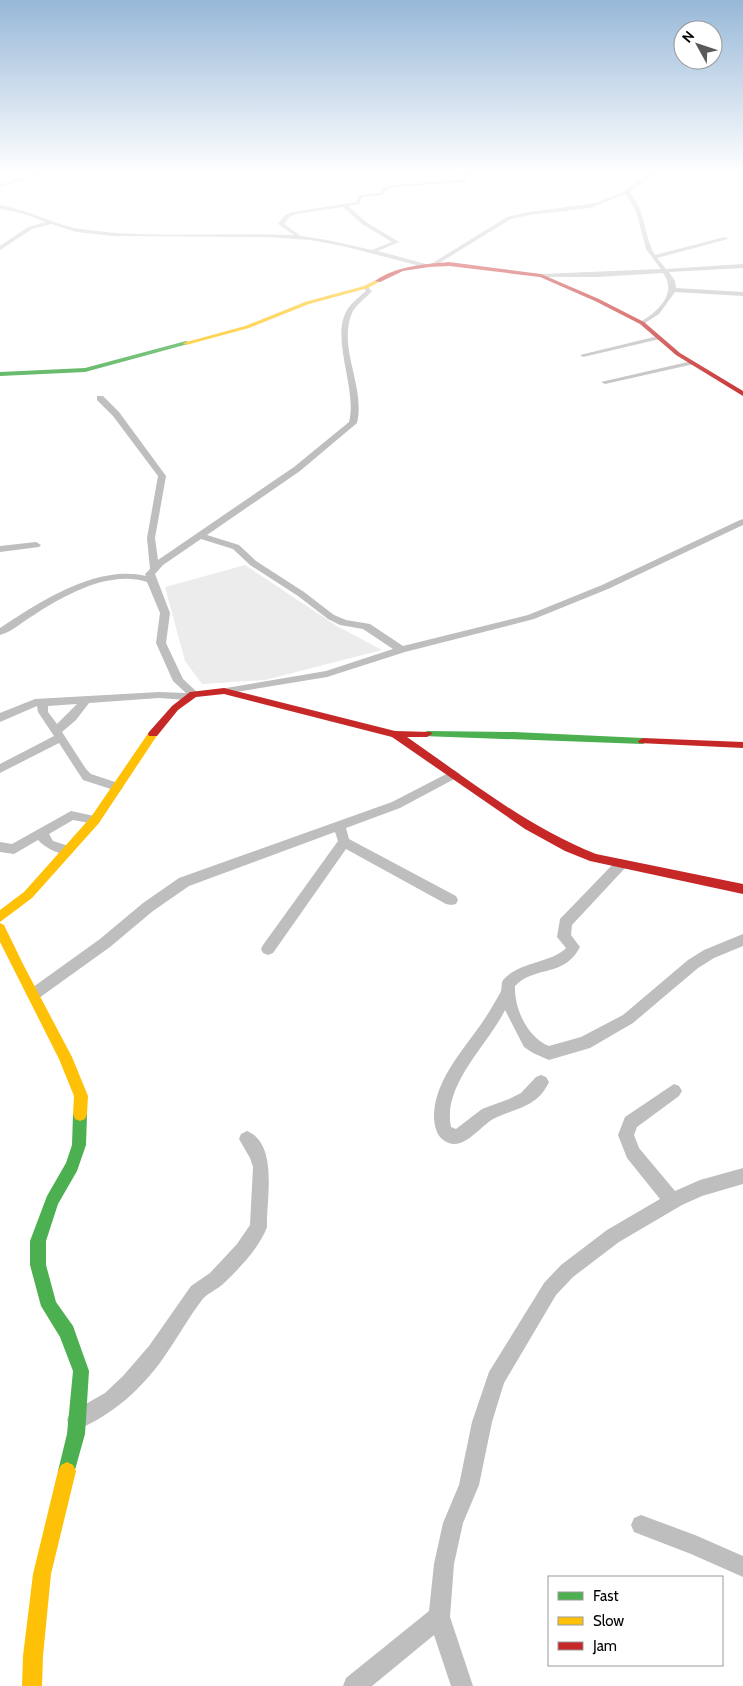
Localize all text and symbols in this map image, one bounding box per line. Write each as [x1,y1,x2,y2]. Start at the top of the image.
north arrow [673,20,723,70]
text: N [678,27,698,46]
legend [548,1576,723,1666]
text: Fast [593,1587,618,1605]
text: Slow [593,1612,624,1630]
text: Jam [592,1637,617,1655]

